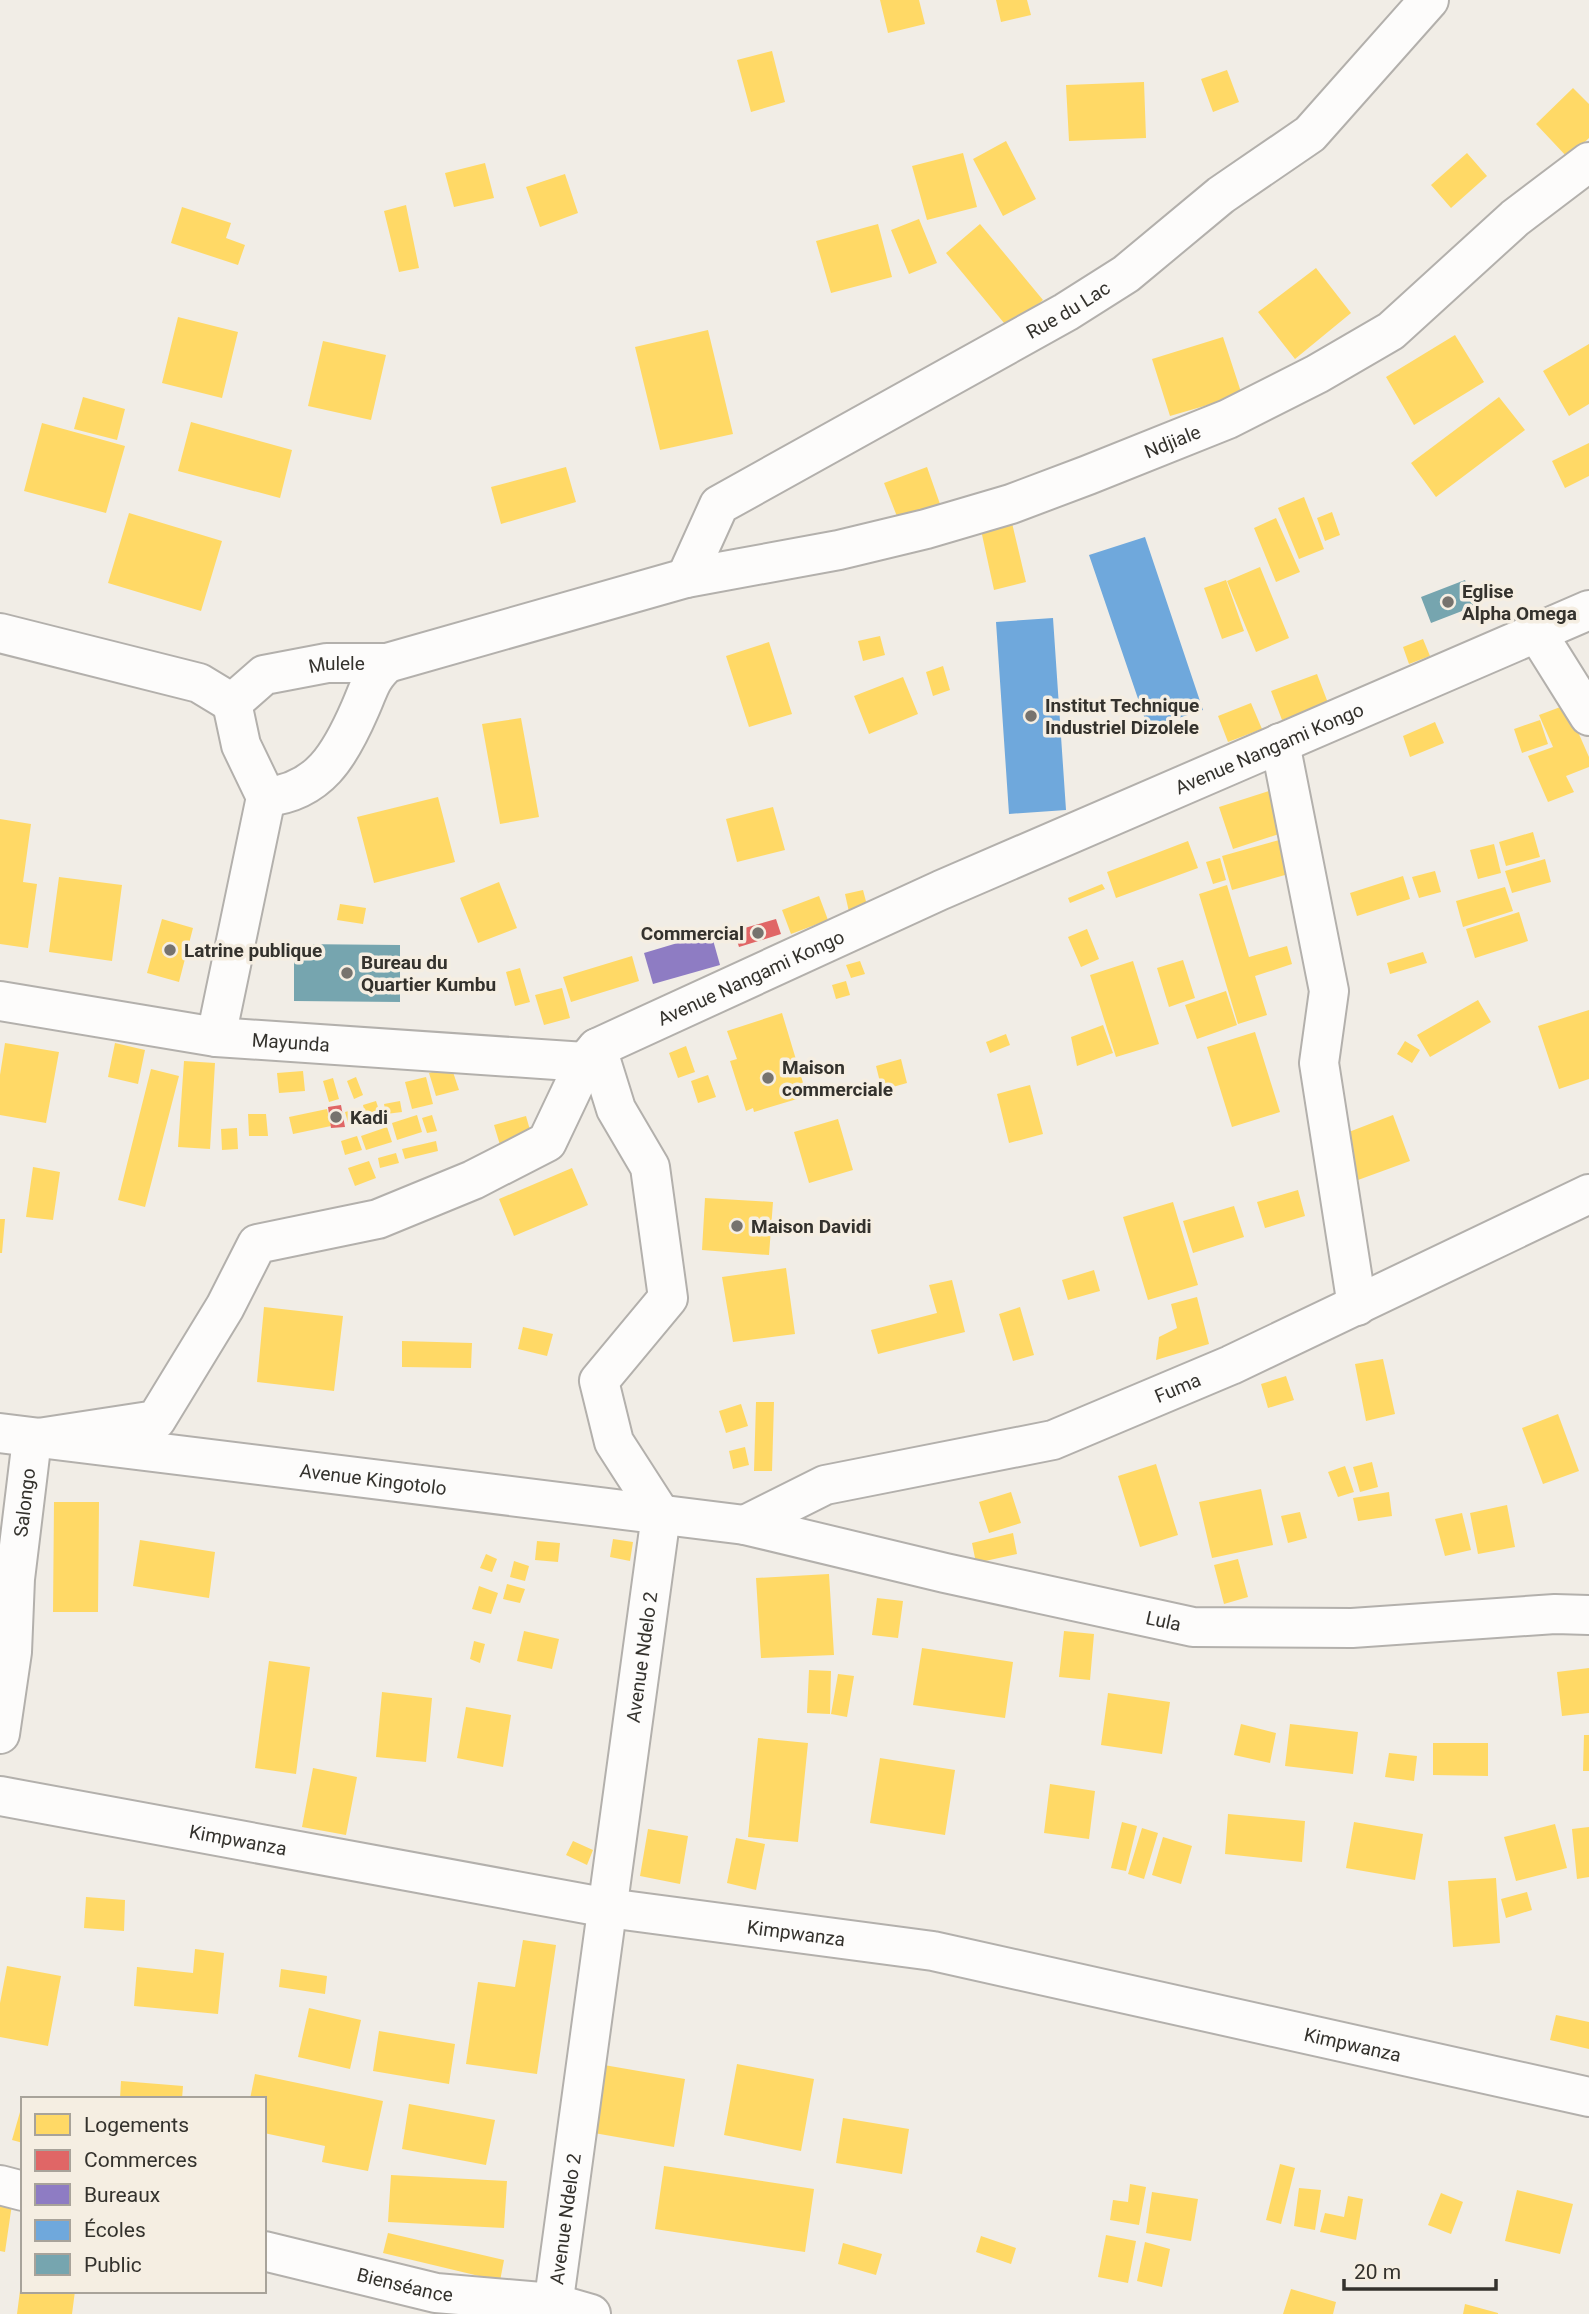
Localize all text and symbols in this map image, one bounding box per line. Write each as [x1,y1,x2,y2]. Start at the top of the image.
street label: Rue du Lac [1022,276,1114,344]
street label: Ndjiale [1141,420,1204,463]
place label: Eglise Alpha Omega [1462,580,1577,625]
marker: Eglise Alpha Omega [1440,594,1456,610]
street label: Mulele [307,652,365,678]
place label: Institut Technique Industriel Dizolele [1045,694,1199,739]
street label: Avenue Nangami Kongo [1172,698,1367,799]
marker: Institut Technique Industriel Dizolele [1023,708,1039,724]
place label: Commercial [641,922,744,945]
street label: Avenue Nangami Kongo [654,925,848,1031]
marker: Commercial [750,925,766,941]
place label: Latrine publique [184,939,322,962]
marker: Latrine publique [162,942,178,958]
place label: Bureau du Quartier Kumbu [361,951,496,996]
marker: Bureau du Quartier Kumbu [339,965,355,981]
street label: Mayunda [251,1028,330,1057]
place label: Maison commerciale [782,1056,893,1101]
marker: Maison commerciale [760,1070,776,1086]
place label: Kadi [350,1106,388,1129]
marker: Kadi [328,1109,344,1125]
place label: Maison Davidi [751,1215,871,1238]
marker: Maison Davidi [729,1218,745,1234]
street label: Fuma [1151,1368,1204,1408]
street label: Avenue Kingotolo [298,1459,448,1500]
street label: Salongo [9,1467,40,1538]
street label: Avenue Ndelo 2 [622,1590,662,1724]
street label: Lula [1144,1606,1183,1636]
street label: Kimpwanza [187,1820,289,1861]
street label: Kimpwanza [746,1916,847,1951]
street label: Kimpwanza [1302,2023,1403,2067]
legend [21,2097,266,2293]
text: Logements [84,2113,189,2137]
text: Commerces [84,2148,198,2172]
street label: Avenue Ndelo 2 [545,2152,586,2286]
text: Bureaux [84,2183,160,2207]
text: Écoles [84,2218,146,2242]
scale bar [1344,2248,1496,2292]
text: Public [84,2253,142,2277]
text: 20 m [1354,2260,1401,2284]
street label: Bienséance [355,2263,454,2306]

